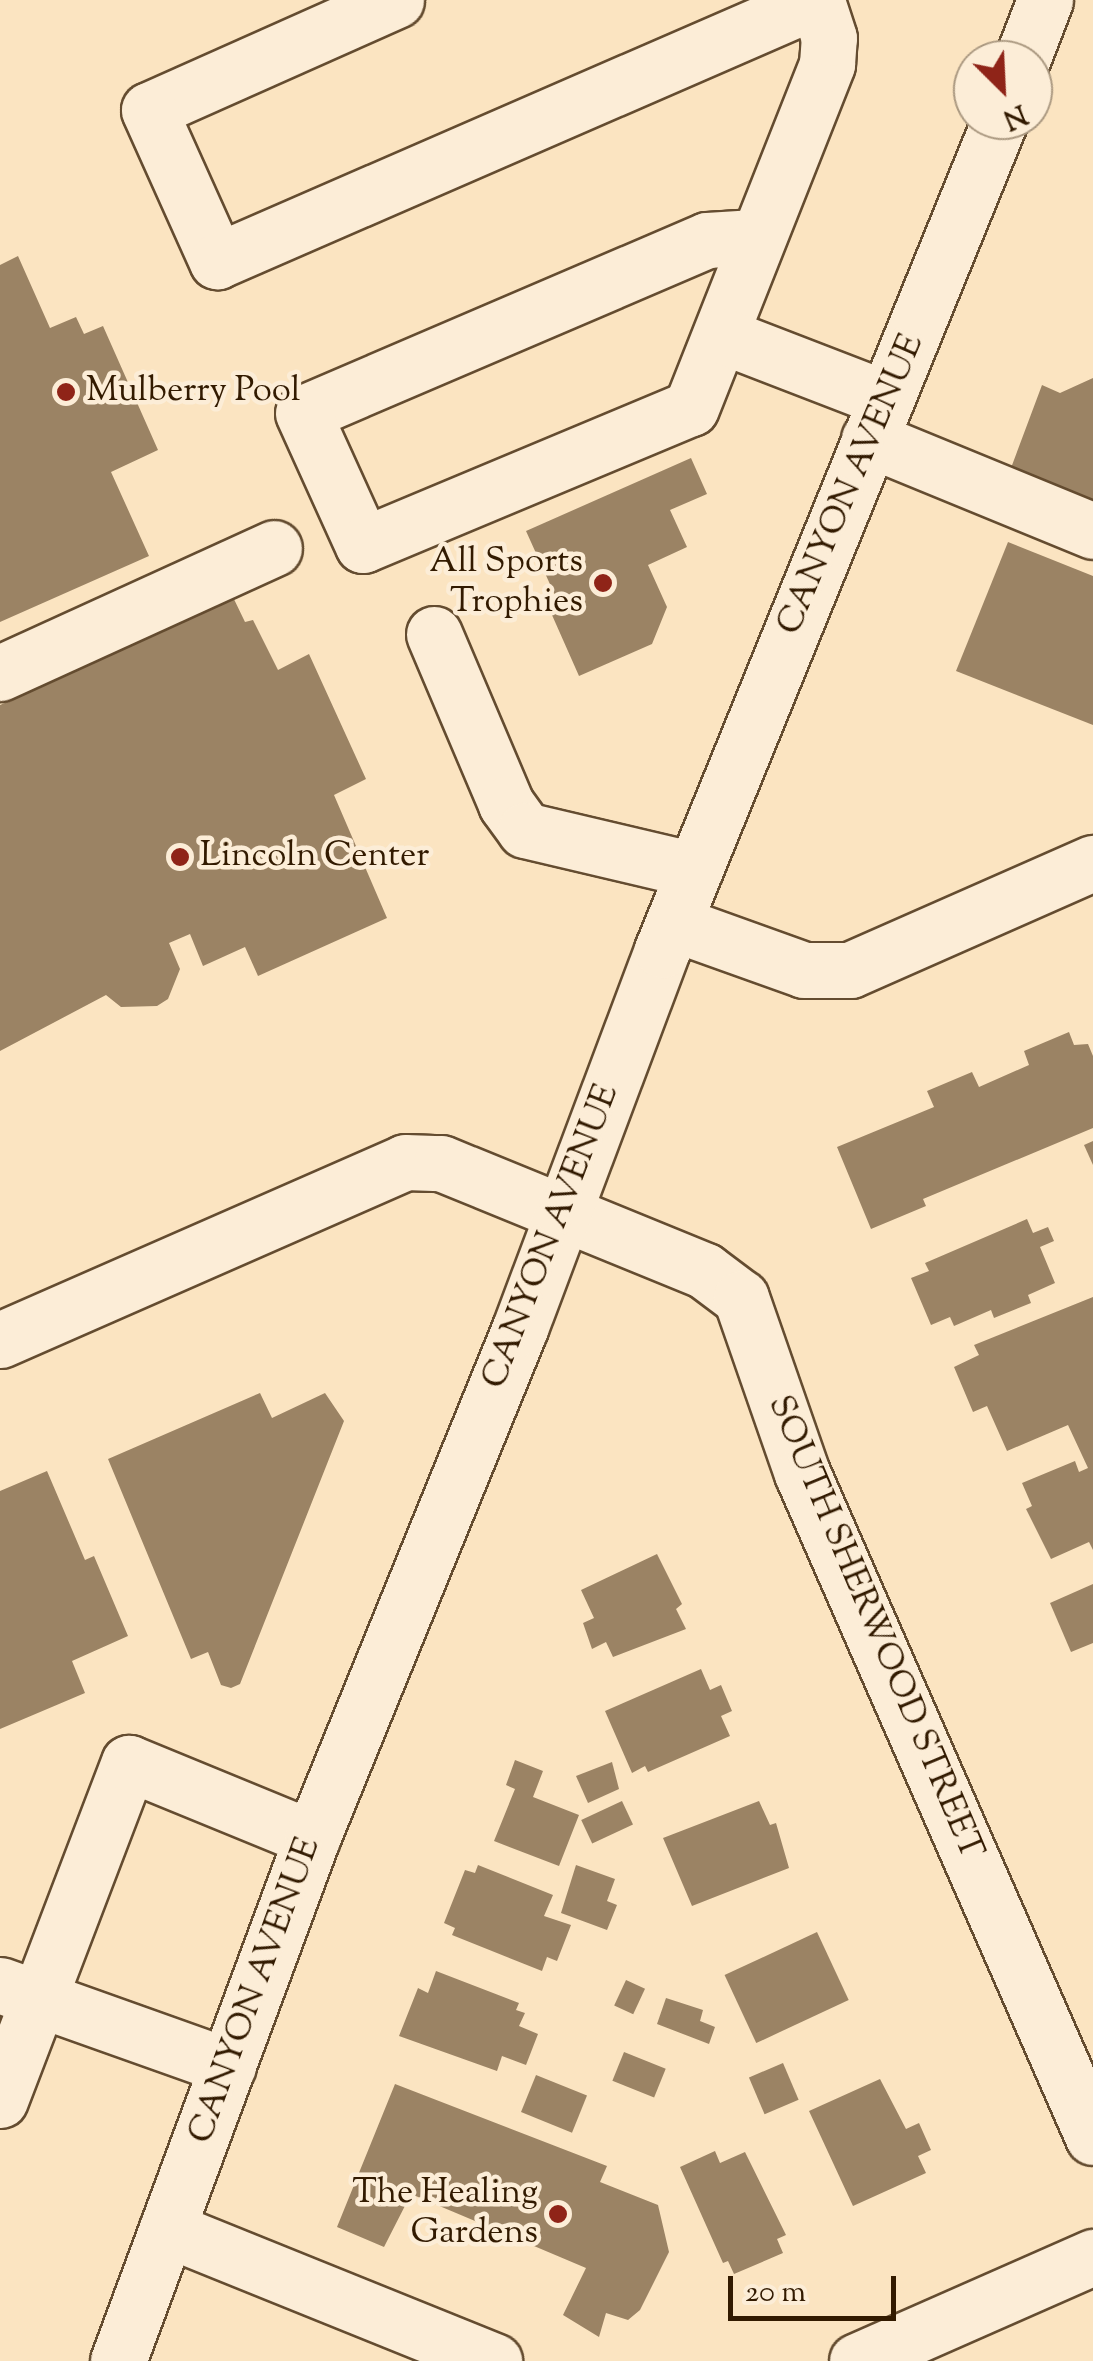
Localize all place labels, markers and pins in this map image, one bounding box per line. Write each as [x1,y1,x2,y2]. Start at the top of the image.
place label: Mulberry Pool [86,371,301,413]
marker: Mulberry Pool [55,381,77,403]
place label: All Sports Trophies [429,542,583,624]
marker: All Sports Trophies [592,572,614,594]
place label: Lincoln Center [200,836,429,878]
marker: Lincoln Center [169,846,191,868]
place label: The Healing Gardens [352,2173,538,2255]
marker: The Healing Gardens [547,2203,569,2225]

